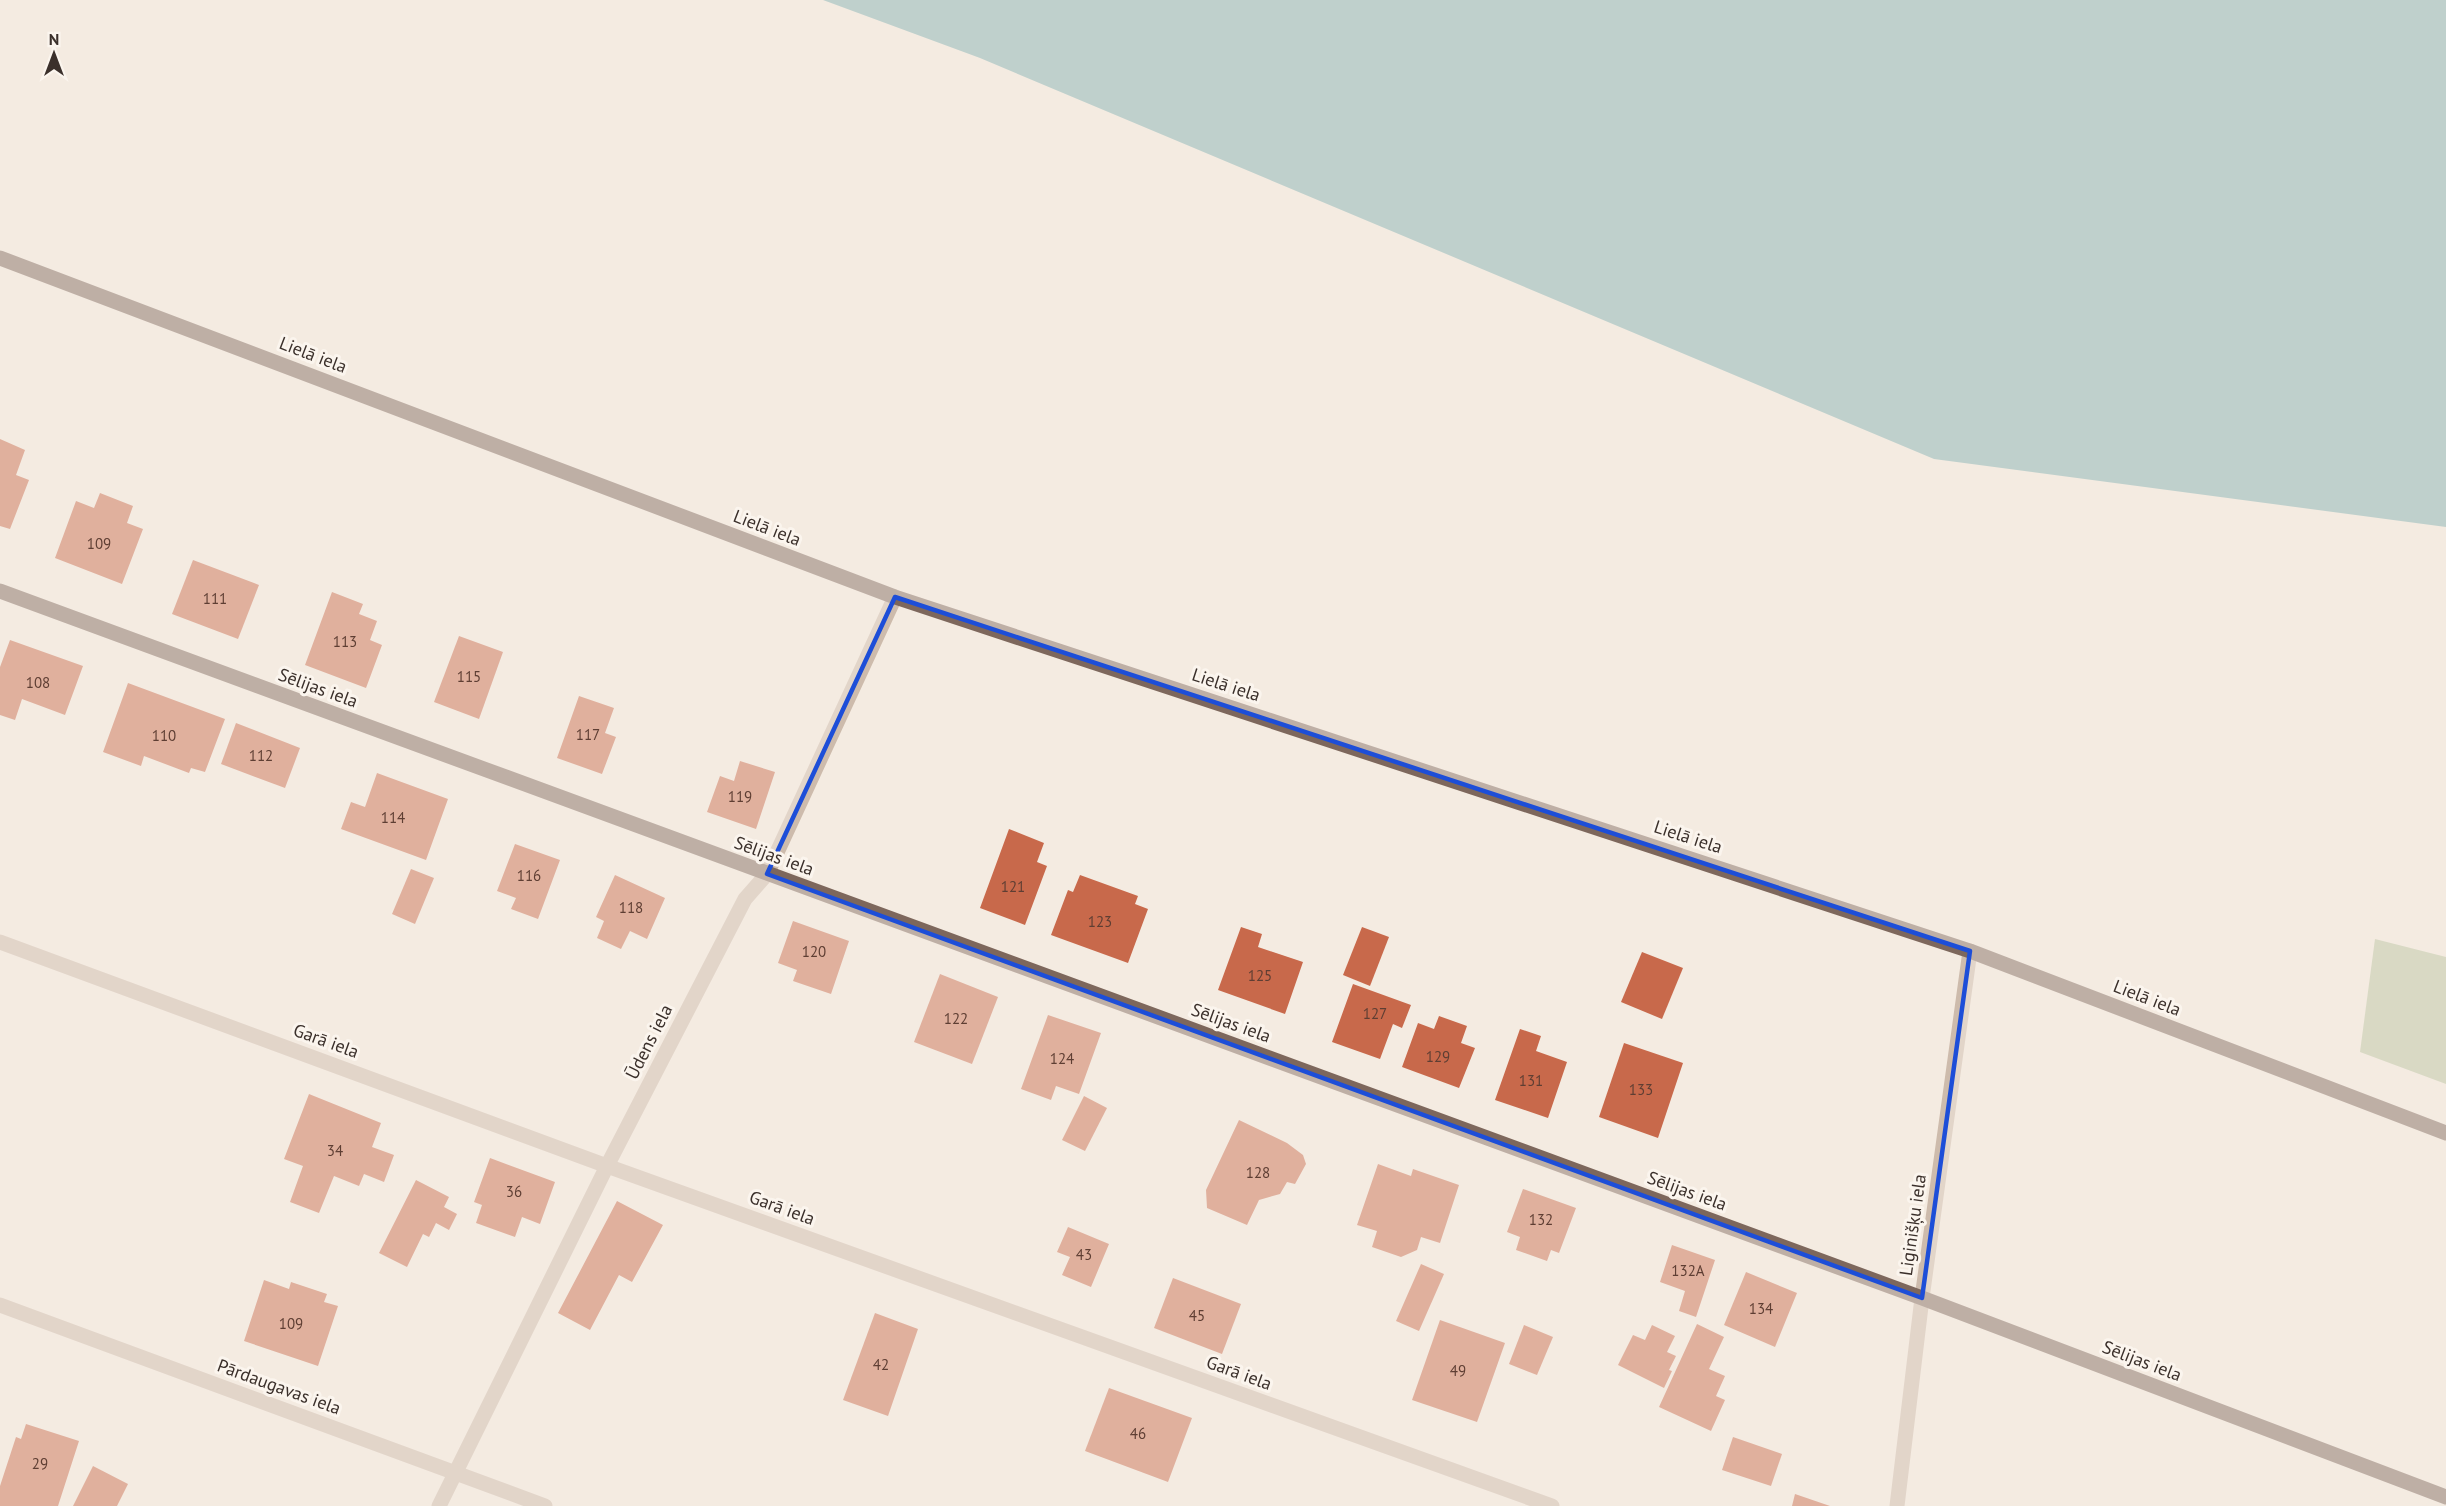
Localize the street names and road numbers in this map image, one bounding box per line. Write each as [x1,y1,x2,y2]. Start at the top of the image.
street label: Lielā iela [276,331,350,378]
street label: Lielā iela [730,504,804,551]
street label: Sēlijas iela [275,663,361,713]
street label: Lielā iela [1189,663,1263,706]
street label: Lielā iela [1651,815,1725,858]
street label: Sēlijas iela [731,831,817,881]
street label: Lielā iela [2110,974,2184,1021]
street label: Sēlijas iela [1188,998,1274,1048]
street label: Ūdens iela [620,1000,677,1083]
street label: Garā iela [290,1018,362,1063]
street label: Sēlijas iela [1644,1166,1730,1216]
street label: Liginišķu iela [1894,1173,1931,1277]
street label: Garā iela [746,1185,818,1230]
street label: Sēlijas iela [2099,1335,2185,1386]
street label: Garā iela [1203,1350,1275,1395]
street label: Pārdaugavas iela [214,1354,344,1419]

